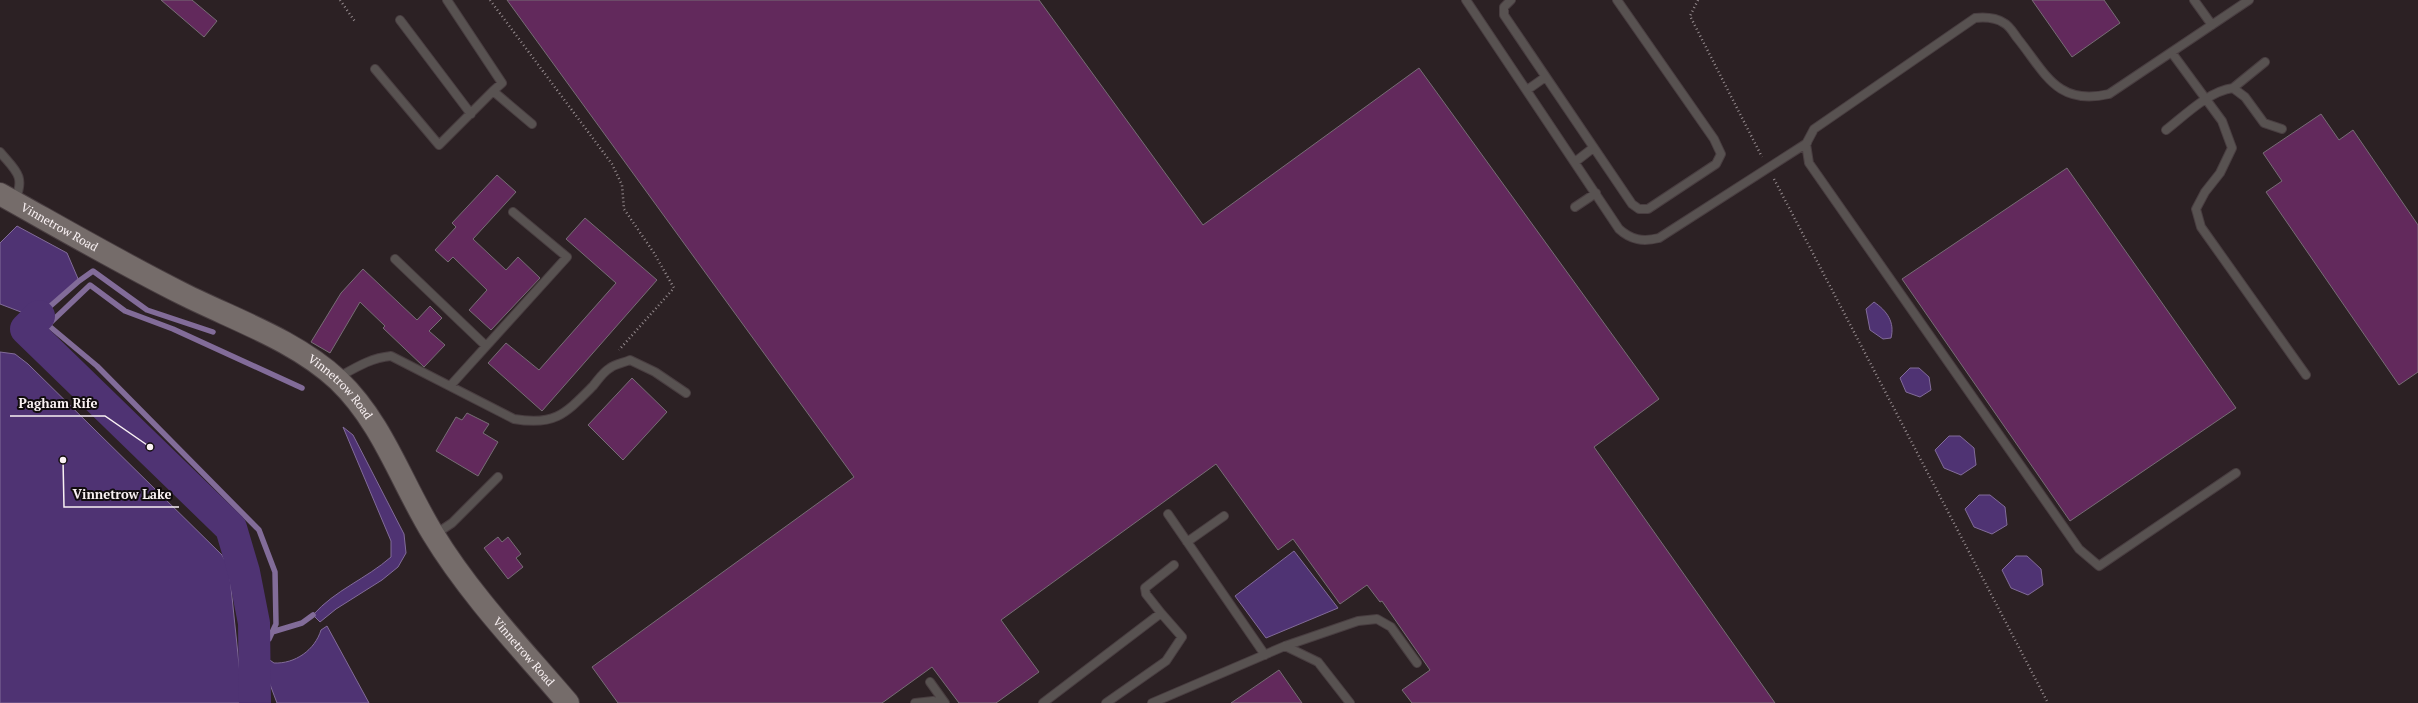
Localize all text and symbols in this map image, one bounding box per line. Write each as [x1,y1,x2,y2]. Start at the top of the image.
street label: Vinnetrow Road [18,199,101,255]
street label: Vinnetrow Road [305,351,376,422]
callout: Pagham Rife [10,391,105,416]
text: Pagham Rife [19,394,97,412]
callout: Vinnetrow Lake [64,482,179,507]
text: Vinnetrow Lake [73,485,171,503]
street label: Vinnetrow Road [490,614,558,689]

